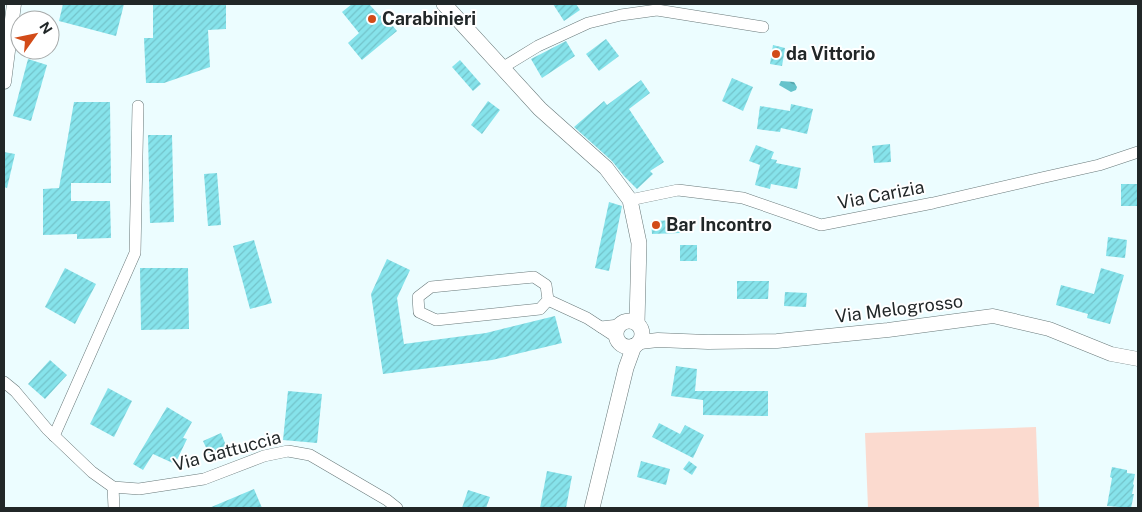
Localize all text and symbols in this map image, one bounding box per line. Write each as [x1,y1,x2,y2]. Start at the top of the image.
place label: Carabinieri [382,8,476,29]
north arrow [10,10,60,60]
marker: Carabinieri [366,13,378,25]
text: N [36,19,56,37]
place label: da Vittorio [786,43,875,64]
marker: da Vittorio [770,48,782,60]
street label: Via Carizia [836,176,926,213]
place label: Bar Incontro [666,214,772,235]
marker: Bar Incontro [650,219,662,231]
street label: Via Melogrosso [834,290,964,327]
street label: Via Gattuccia [171,426,283,475]

